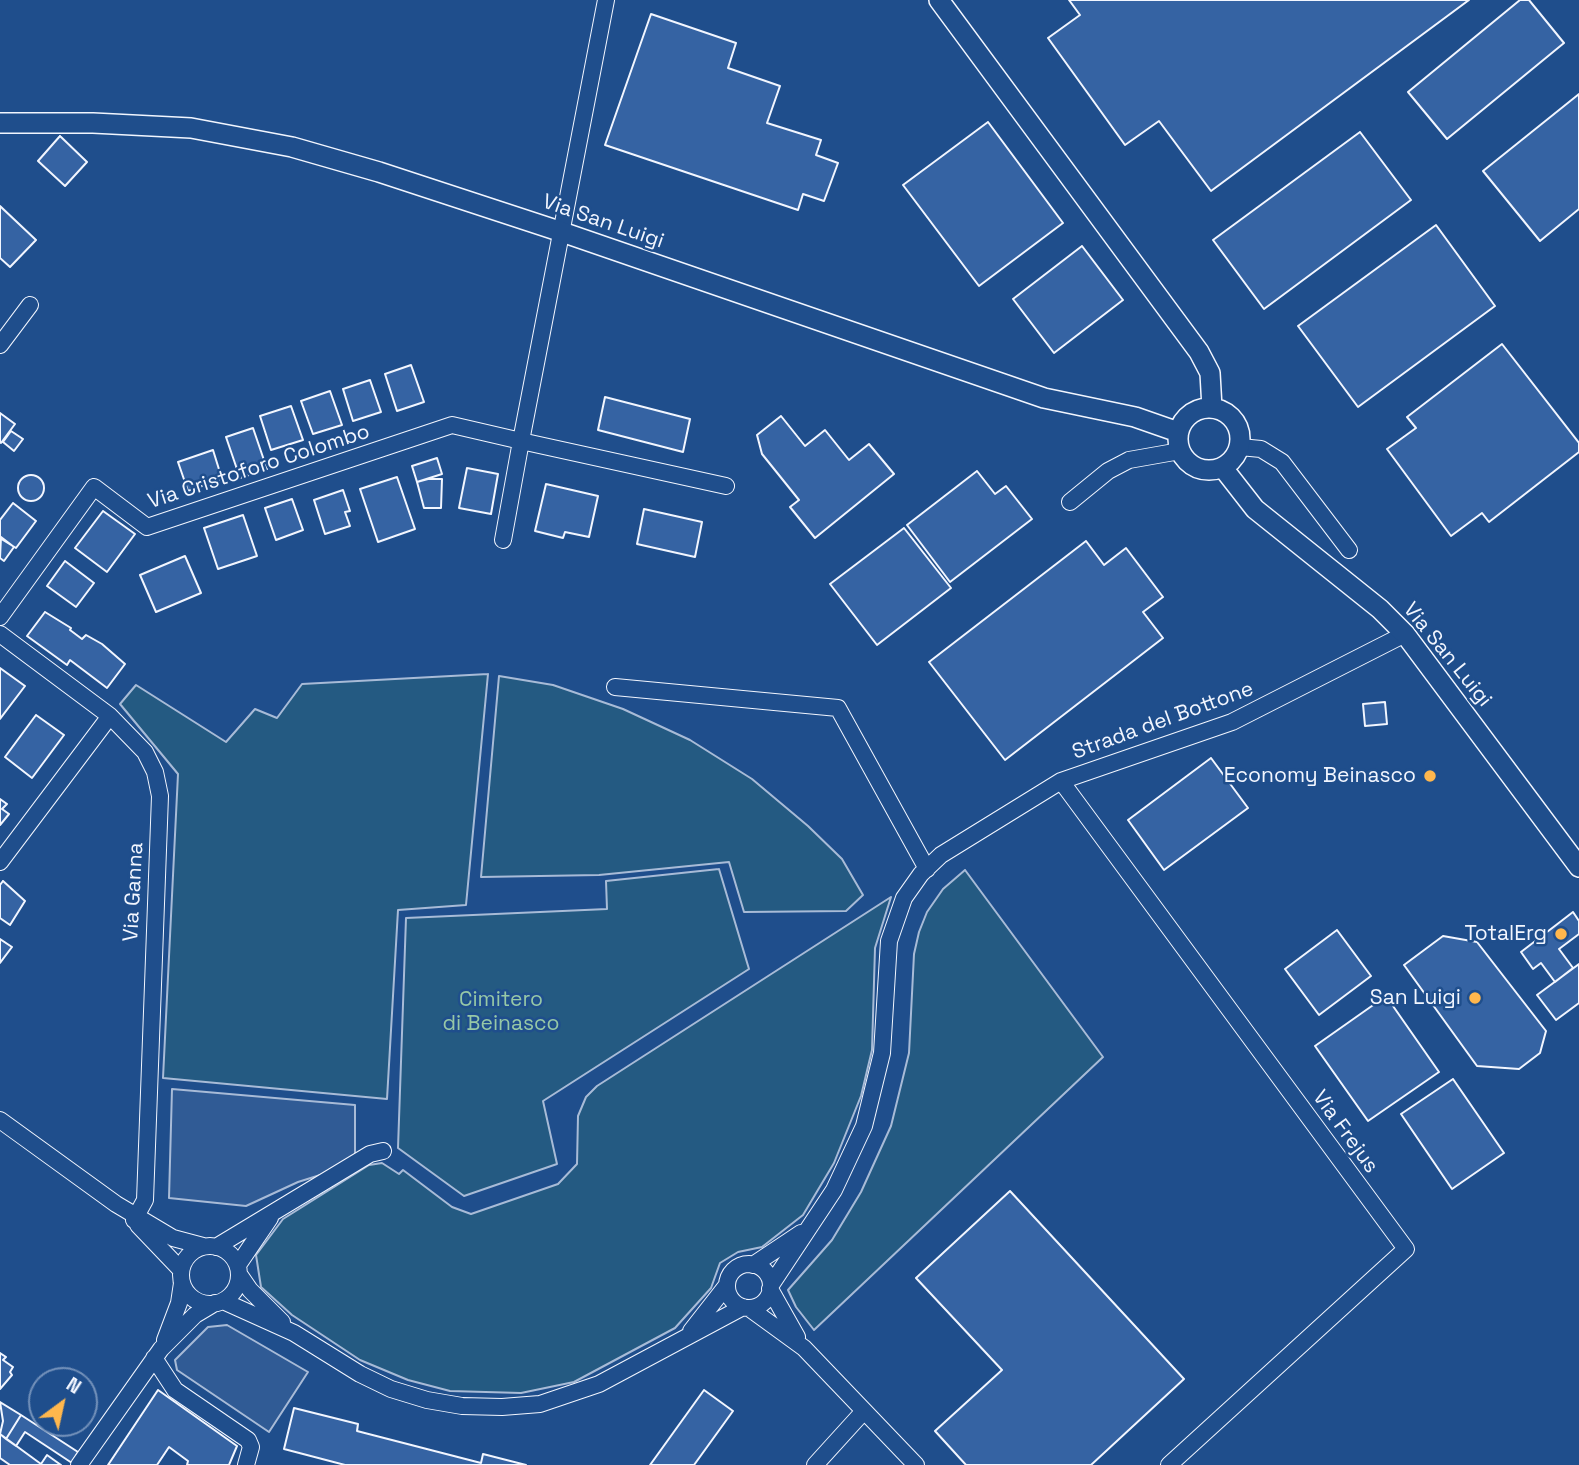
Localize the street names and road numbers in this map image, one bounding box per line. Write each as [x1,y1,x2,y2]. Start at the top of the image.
street label: Via San Luigi [539,189,667,255]
street label: Via Cristoforo Colombo [145,419,373,515]
street label: Via San Luigi [1397,598,1497,712]
street label: Strada del Bottone [1069,677,1257,765]
street label: Via Ganna [119,842,149,942]
street label: Via Frejus [1307,1086,1383,1178]

